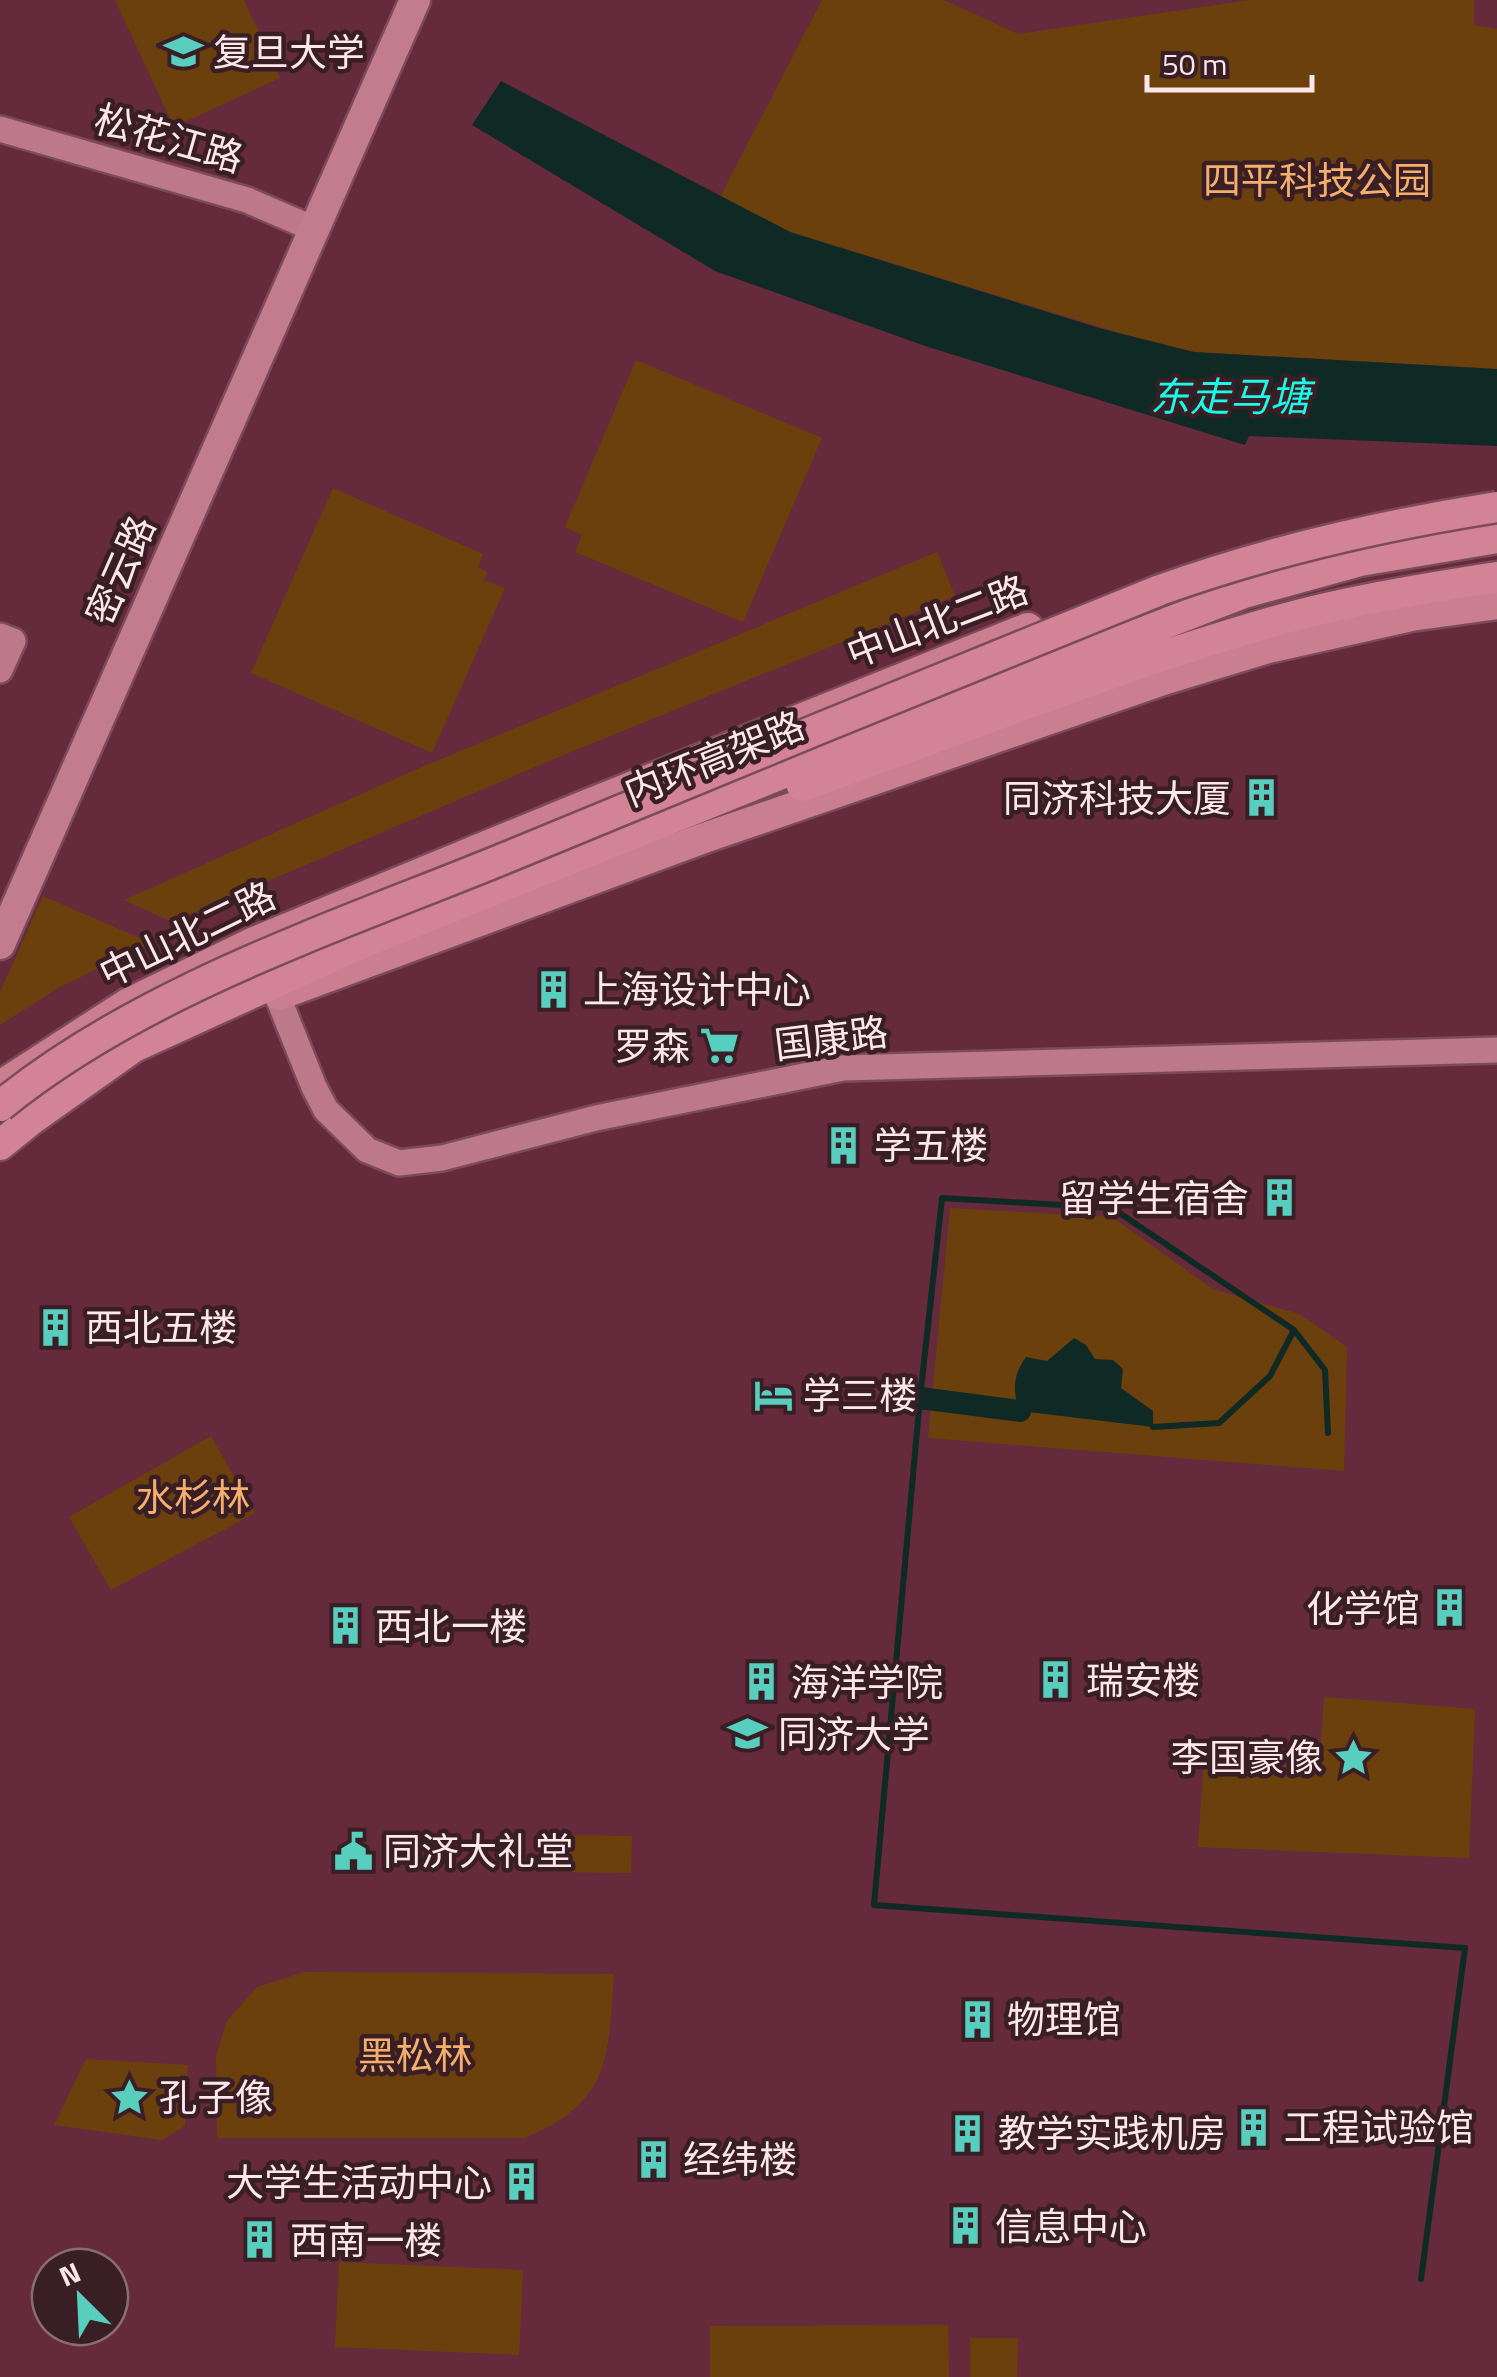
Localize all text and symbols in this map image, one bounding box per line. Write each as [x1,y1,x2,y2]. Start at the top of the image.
place label: 复旦大学 [213,23,365,81]
scale bar [1147,30,1312,92]
school or university icon: 复旦大学 [162,31,204,73]
text: 50 m [1162,41,1227,87]
street label: 松花江路 [88,89,250,187]
park label: 四平科技公园 [1203,151,1431,209]
water label: 东走马塘 [1150,366,1316,427]
street label: 密云路 [70,506,170,634]
street label: 中山北二路 [838,560,1036,682]
street label: 内环高架路 [615,696,813,820]
place label: 同济科技大厦 [1003,769,1231,827]
building icon: 同济科技大厦 [1240,777,1282,819]
street label: 中山北二路 [89,866,285,1002]
place label: 上海设计中心 [583,960,811,1018]
building icon: 上海设计中心 [532,968,574,1010]
street label: 国康路 [771,1002,891,1074]
place label: 罗森 [614,1017,690,1075]
supermarket icon: 罗森 [699,1025,741,1067]
place label: 学五楼 [874,1116,988,1174]
building icon: 学五楼 [823,1124,865,1166]
place label: 留学生宿舍 [1059,1169,1249,1227]
building icon: 留学生宿舍 [1258,1177,1300,1219]
place label: 西北五楼 [85,1298,237,1356]
building icon: 西北五楼 [34,1306,76,1348]
place label: 学三楼 [803,1366,917,1424]
hotel icon: 学三楼 [752,1374,794,1416]
park label: 水杉林 [136,1468,250,1526]
place label: 化学馆 [1306,1579,1420,1637]
building icon: 化学馆 [1429,1587,1471,1629]
place label: 西北一楼 [375,1597,527,1655]
building icon: 西北一楼 [324,1605,366,1647]
place label: 瑞安楼 [1086,1651,1200,1709]
place label: 海洋学院 [791,1653,943,1711]
building icon: 瑞安楼 [1035,1659,1077,1701]
building icon: 海洋学院 [740,1661,782,1703]
place label: 同济大学 [778,1705,930,1763]
school or university icon: 同济大学 [727,1713,769,1755]
place label: 李国豪像 [1171,1728,1323,1786]
place icon: 李国豪像 [1332,1736,1374,1778]
place label: 同济大礼堂 [383,1822,573,1880]
public building icon: 同济大礼堂 [332,1830,374,1872]
place label: 物理馆 [1007,1990,1121,2048]
building icon: 物理馆 [956,1998,998,2040]
park label: 黑松林 [358,2026,472,2084]
place label: 孔子像 [159,2068,273,2126]
place icon: 孔子像 [108,2076,150,2118]
place label: 工程试验馆 [1284,2098,1474,2156]
place label: 教学实践机房 [998,2104,1226,2162]
building icon: 工程试验馆 [1233,2106,1275,2148]
building icon: 教学实践机房 [947,2112,989,2154]
place label: 经纬楼 [683,2130,797,2188]
building icon: 经纬楼 [632,2138,674,2180]
place label: 大学生活动中心 [226,2153,492,2211]
building icon: 大学生活动中心 [501,2161,543,2203]
place label: 信息中心 [995,2197,1147,2255]
building icon: 信息中心 [944,2205,986,2247]
place label: 西南一楼 [290,2211,442,2269]
building icon: 西南一楼 [239,2219,281,2261]
north arrow [30,2247,130,2347]
text: N [52,2250,87,2297]

